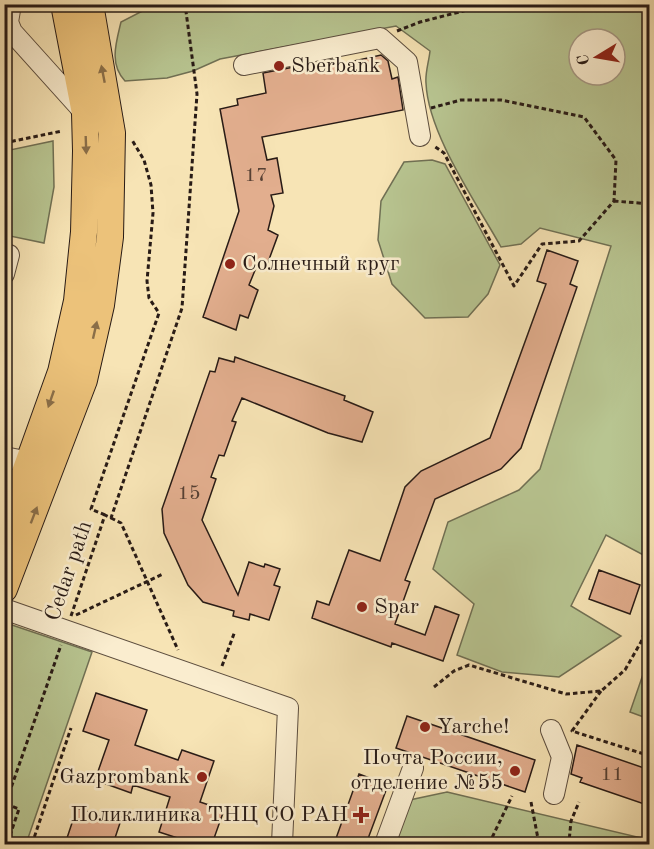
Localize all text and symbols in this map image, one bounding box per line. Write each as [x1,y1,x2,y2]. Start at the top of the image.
north arrow [567,27,627,87]
text: С [575,53,593,66]
place label: Sberbank [291,55,381,77]
marker: Sberbank [272,59,286,73]
one-way arrow [98,65,107,84]
one-way arrow [81,136,91,155]
house number: 17 [244,166,268,186]
place label: Солнечный круг [242,253,400,275]
marker: Солнечный круг [223,257,237,271]
one-way arrow [91,320,100,339]
one-way arrow [46,390,56,408]
house number: 15 [177,484,201,504]
one-way arrow [29,506,39,524]
street label: Cedar path [42,518,96,624]
place label: Spar [374,596,419,618]
marker: Spar [355,600,369,614]
place label: Yarche! [437,716,509,738]
marker: Yarche! [418,720,432,734]
place label: Почта России, отделение №55 [350,747,503,794]
marker: Почта России, отделение №55 [508,764,522,778]
house number: 11 [600,765,624,785]
place label: Gazprombank [59,766,190,788]
marker: Gazprombank [195,770,209,784]
place label: Поликлиника ТНЦ СО РАН [70,804,348,826]
marker: Поликлиника ТНЦ СО РАН [352,806,370,824]

